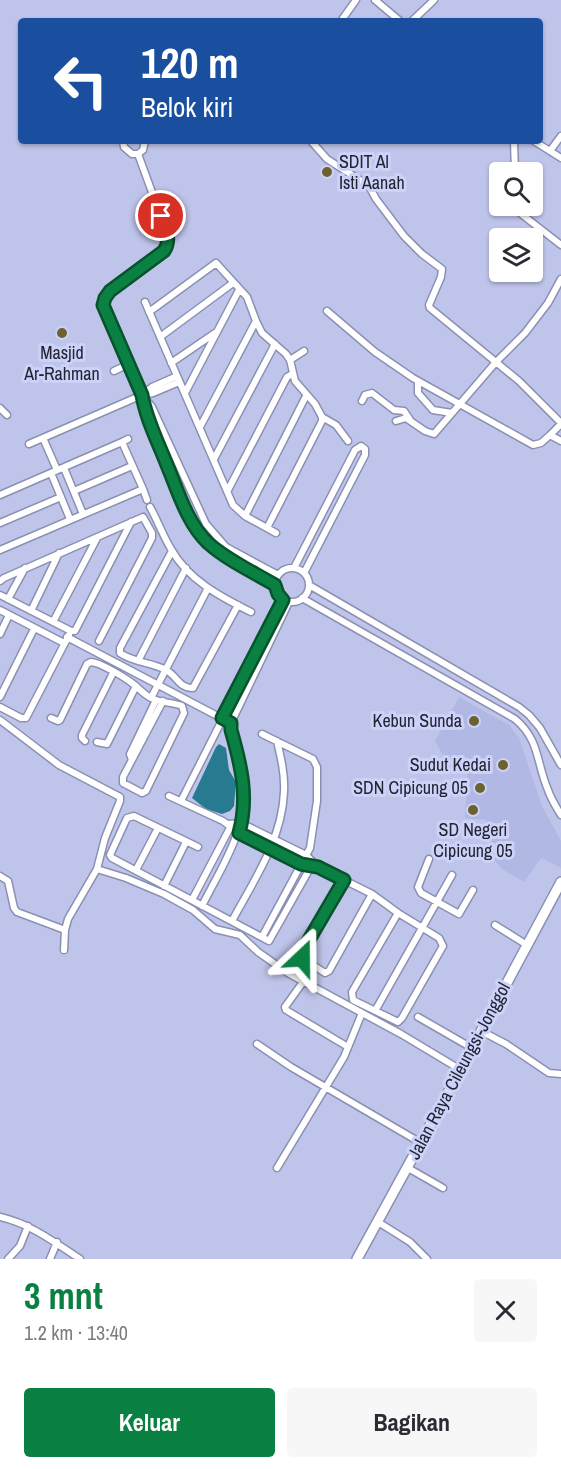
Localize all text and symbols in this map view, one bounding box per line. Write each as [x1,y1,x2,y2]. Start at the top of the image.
text: 120 m [141,35,239,91]
icon: left [42,42,120,120]
text: Belok kiri [141,89,233,125]
place label: SDIT Al Isti Aanah [339,149,405,195]
map controls [489,162,543,282]
button: search [489,162,543,216]
marker: SDIT Al Isti Aanah [320,165,334,179]
pin [135,190,186,241]
icon: arrive [144,199,177,232]
button: layers [489,228,543,282]
marker: Masjid Ar-Rahman [55,326,69,340]
place label: Masjid Ar-Rahman [23,340,100,386]
place label: Kebun Sunda [373,708,462,733]
marker: Kebun Sunda [467,714,481,728]
place label: Sudut Kedai [410,752,491,777]
marker: Sudut Kedai [496,758,510,772]
place label: SDN Cipicung 05 [353,775,468,800]
marker: SDN Cipicung 05 [473,781,487,795]
marker: SD Negeri Cipicung 05 [466,803,480,817]
place label: SD Negeri Cipicung 05 [433,817,513,863]
position arrow [270,926,334,990]
street label: Jalan Raya Cileungsi-Jonggol [401,978,516,1164]
text: 3 mnt [24,1272,103,1320]
button: close [474,1279,537,1342]
text: 1.2 km · 13:40 [24,1319,128,1346]
button: Keluar [24,1388,275,1457]
button: Bagikan [287,1388,537,1457]

